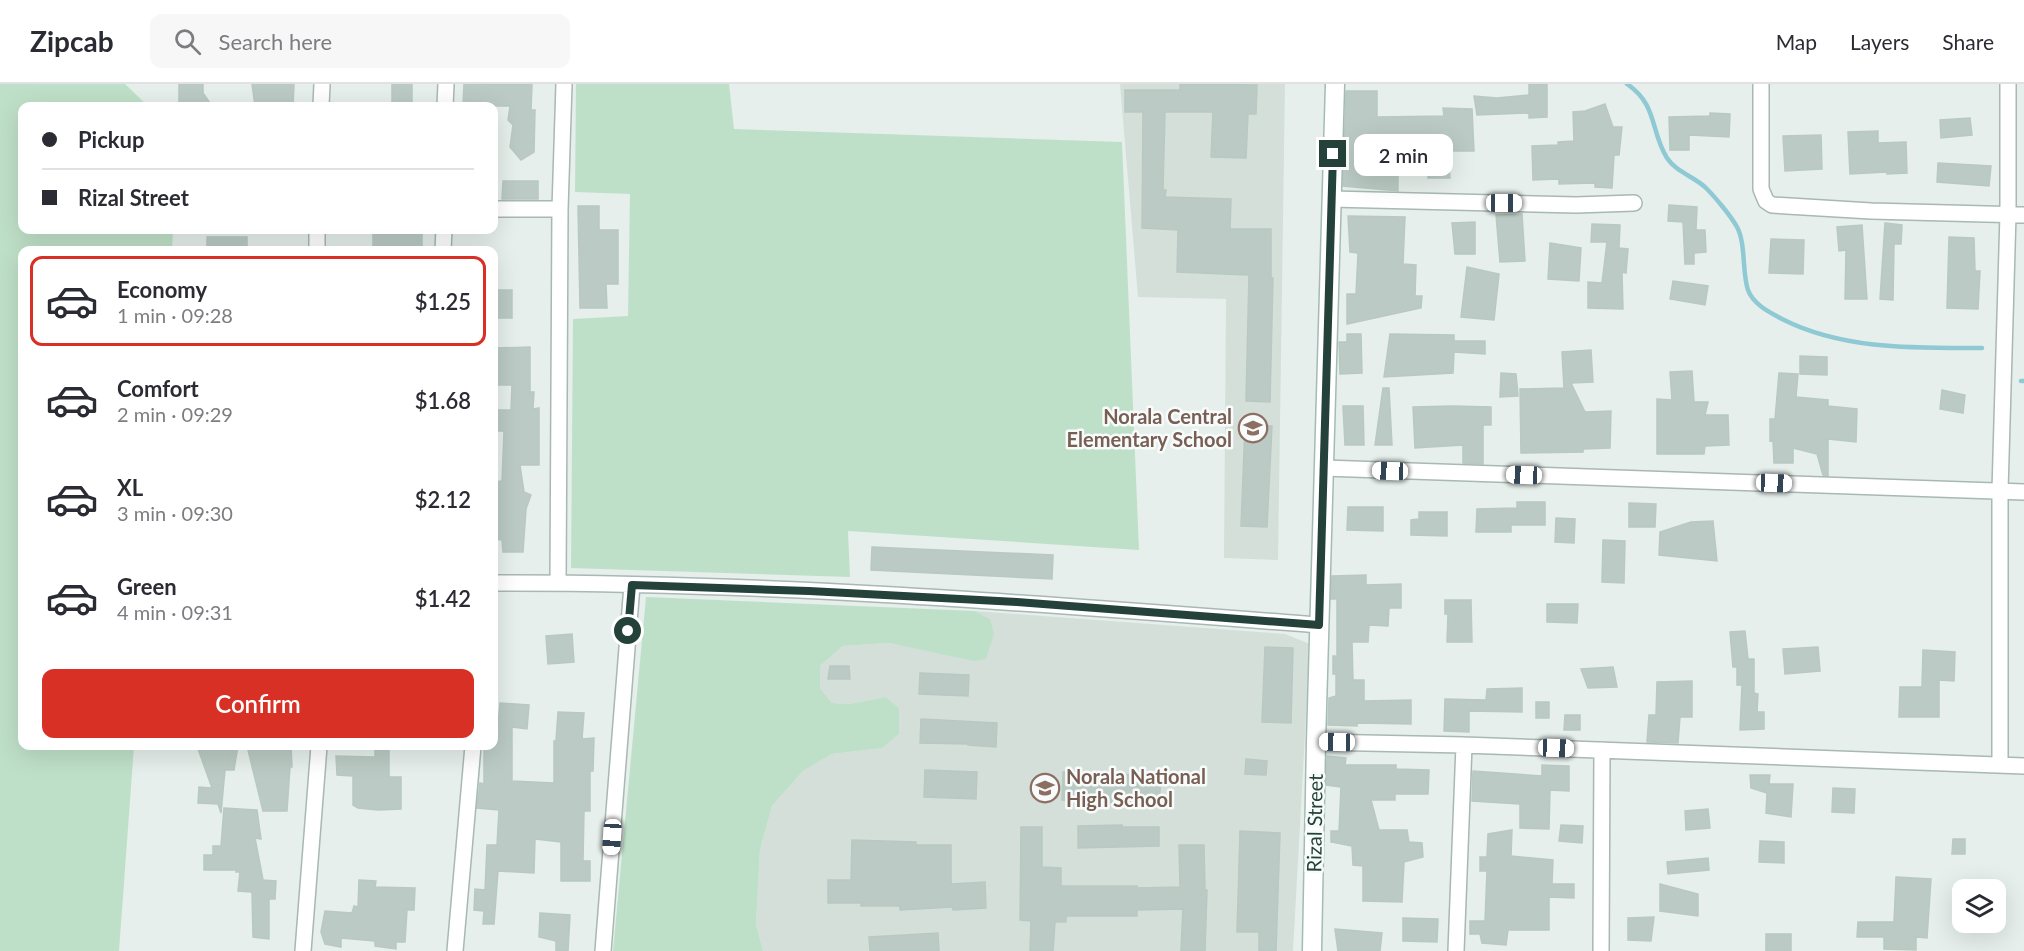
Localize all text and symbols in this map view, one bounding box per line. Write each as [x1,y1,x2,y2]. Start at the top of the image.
search box [150,14,570,68]
text: Zipcab [30,24,114,58]
icon: search [171,25,204,58]
text: Search here [219,28,332,55]
text: Map [1776,29,1817,54]
text: Layers [1850,29,1909,54]
text: Share [1942,29,1994,54]
text: Pickup [78,126,144,153]
callout: 2 min [1354,133,1453,175]
route end [1319,140,1346,167]
text: 2 min [1379,143,1428,167]
text: Rizal Street [78,184,189,211]
car [1486,194,1522,212]
icon: car [45,274,99,328]
text: Economy [117,276,207,303]
text: $1.25 [415,288,471,315]
text: 1 min · 09:28 [117,303,233,327]
icon: car [45,373,99,427]
text: Comfort [117,375,199,402]
text: $1.68 [415,387,471,414]
text: 2 min · 09:29 [117,402,233,426]
place label: Norala Central Elementary School [1067,404,1232,451]
school or university icon: Norala Central Elementary School [1237,412,1269,444]
car [1372,461,1408,481]
car [1506,465,1542,485]
icon: car [45,472,99,526]
car [1756,473,1792,493]
text: XL [117,474,143,501]
text: $2.12 [415,486,471,513]
text: 3 min · 09:30 [117,501,233,525]
icon: car [45,571,99,625]
text: Green [117,573,177,600]
text: $1.42 [415,585,471,612]
text: 4 min · 09:31 [117,600,233,624]
route start [614,617,641,644]
button: Confirm [42,669,474,738]
car [1319,733,1355,751]
car [1538,738,1574,758]
place label: Norala National High School [1066,764,1206,811]
school or university icon: Norala National High School [1029,772,1061,804]
street label: Rizal Street [1301,773,1327,873]
car [602,818,622,856]
map controls [1952,879,2006,933]
button: layers [1952,879,2006,933]

